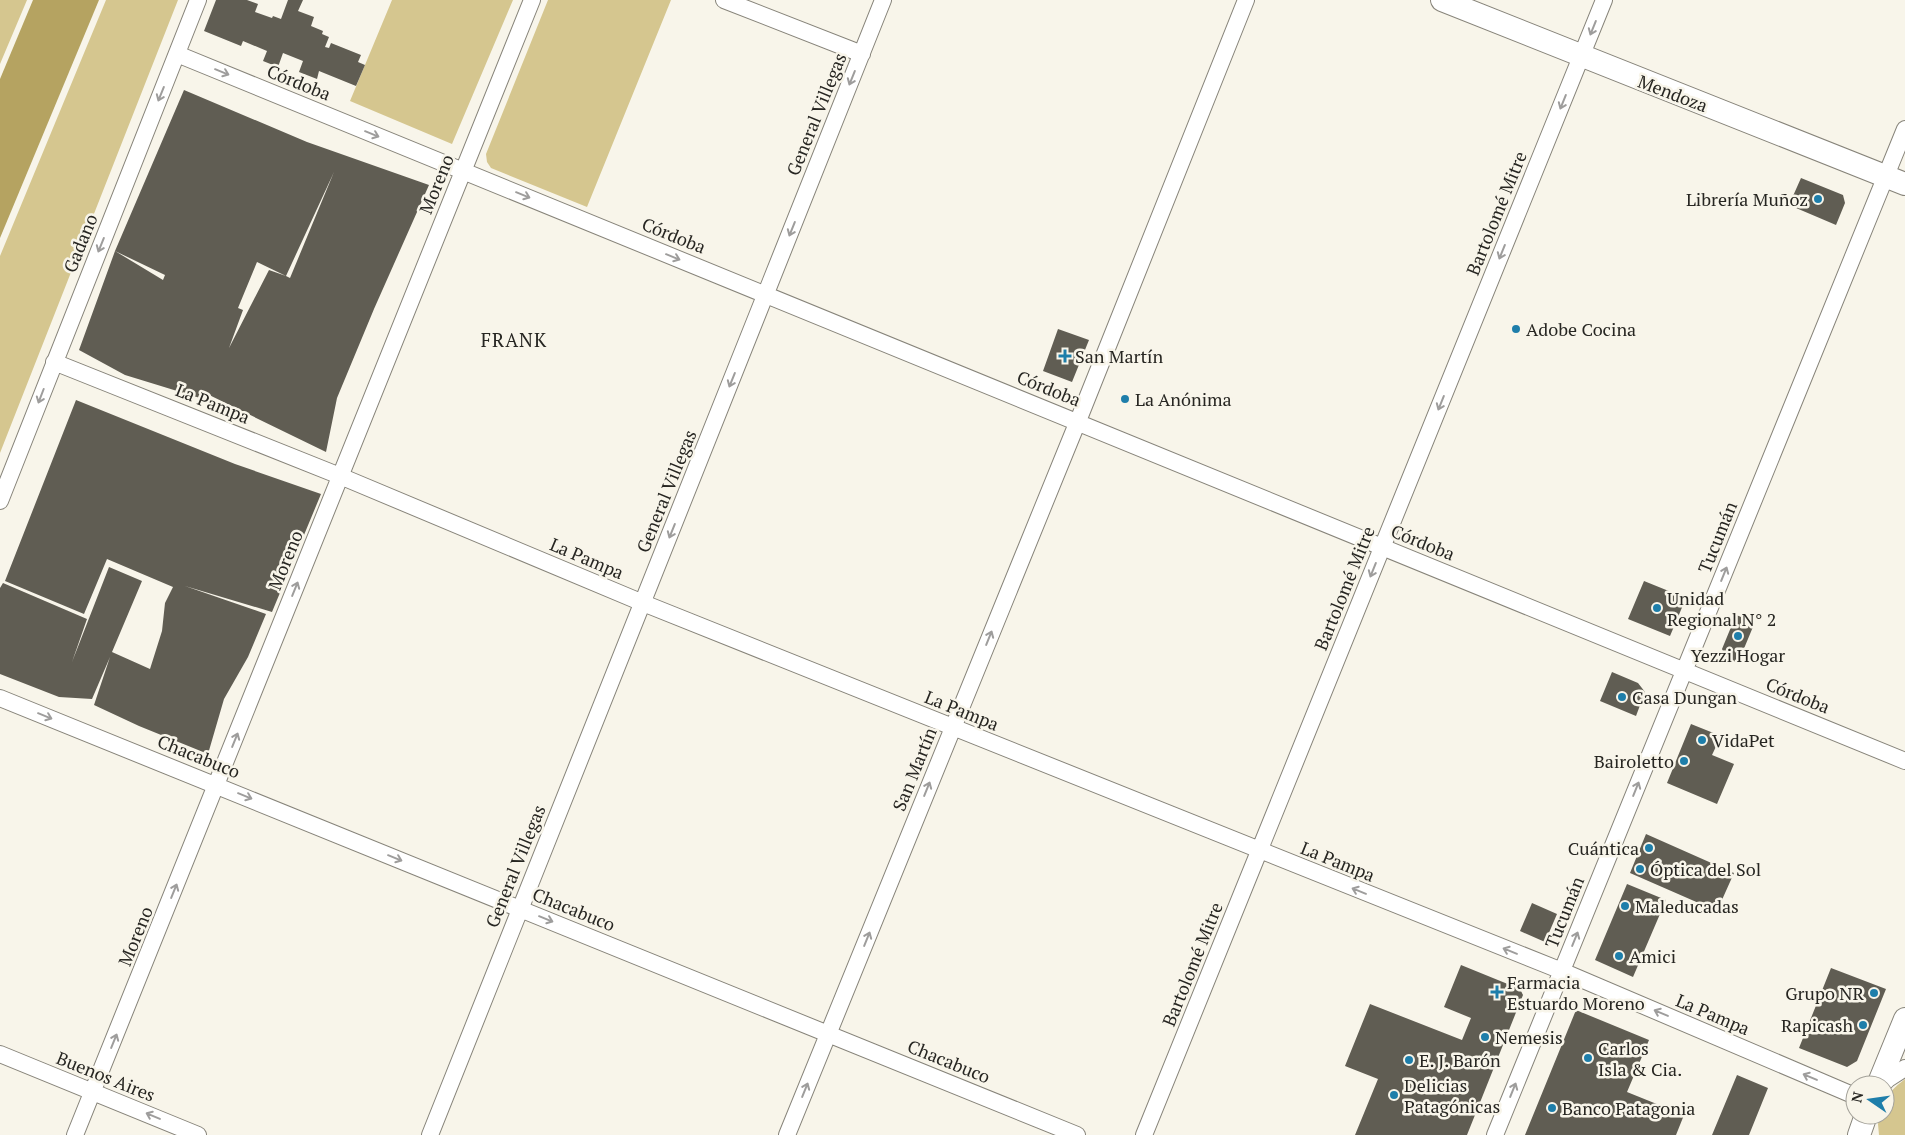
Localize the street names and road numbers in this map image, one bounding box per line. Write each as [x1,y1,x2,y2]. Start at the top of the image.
street label: General Villegas [780,49,852,179]
street label: Córdoba [264,58,334,106]
street label: Mendoza [1635,69,1711,117]
street label: Bartolomé Mitre [1460,147,1532,279]
street label: Moreno [413,151,459,217]
street label: Gadano [57,210,103,276]
street label: Córdoba [639,211,709,259]
street label: Córdoba [1014,364,1084,412]
street label: La Pampa [172,377,254,429]
street label: General Villegas [630,426,702,556]
street label: Tucumán [1692,497,1742,576]
street label: Córdoba [1388,518,1458,566]
street label: Bartolomé Mitre [1308,522,1380,654]
street label: Moreno [262,527,308,593]
street label: La Pampa [546,532,628,584]
street label: Córdoba [1763,671,1833,719]
street label: La Pampa [921,684,1003,736]
street label: San Martín [886,723,942,814]
street label: Chacabuco [154,729,244,783]
street label: General Villegas [479,801,551,931]
street label: La Pampa [1297,835,1379,887]
street label: Tucumán [1539,872,1589,951]
street label: Chacabuco [529,882,619,936]
street label: Bartolomé Mitre [1156,898,1228,1030]
street label: Moreno [112,903,158,969]
street label: La Pampa [1672,988,1754,1040]
street label: Chacabuco [904,1034,994,1088]
street label: Buenos Aires [53,1045,159,1107]

